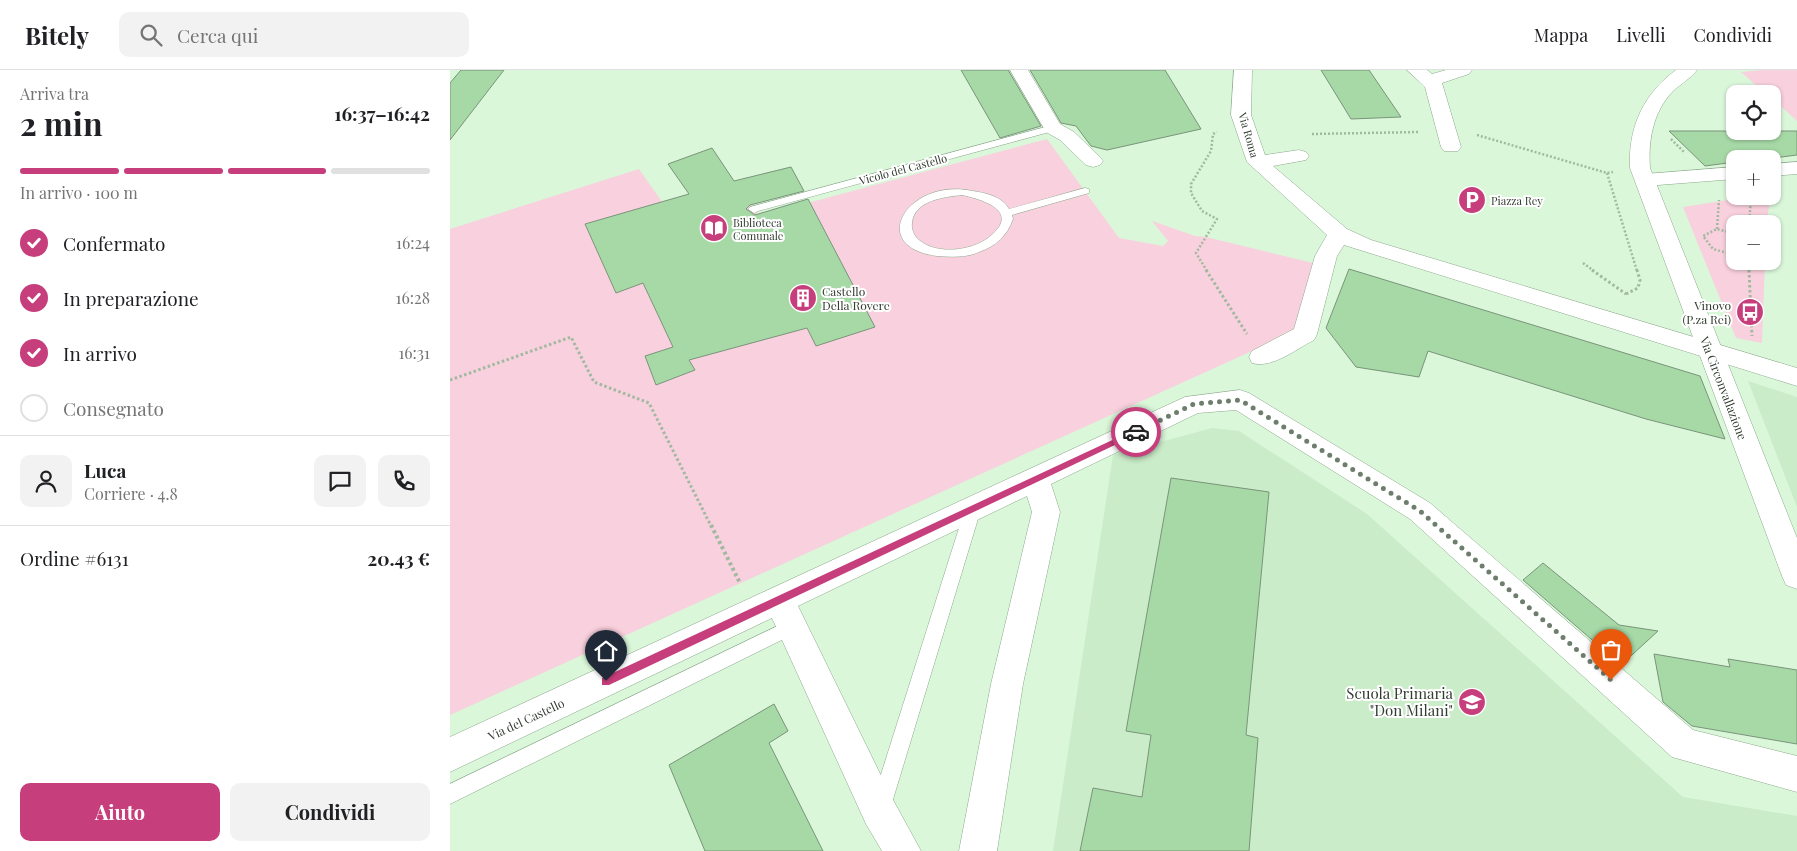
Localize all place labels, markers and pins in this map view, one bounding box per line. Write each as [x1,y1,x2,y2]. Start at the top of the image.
parking icon: Piazza Rey [1457,185,1487,215]
place label: Piazza Rey [1491,193,1543,208]
library icon: Biblioteca Comunale [699,213,729,243]
place label: Biblioteca Comunale [733,215,784,243]
building icon: Castello Della Rovere [788,283,818,313]
place label: Castello Della Rovere [822,283,890,313]
place label: Vinovo (P.za Rei) [1682,297,1731,327]
bus stop icon: Vinovo (P.za Rei) [1735,297,1765,327]
pin [1590,629,1632,680]
pin [585,630,627,681]
place label: Scuola Primaria "Don Milani" [1346,683,1454,720]
school or university icon: Scuola Primaria "Don Milani" [1457,687,1487,717]

